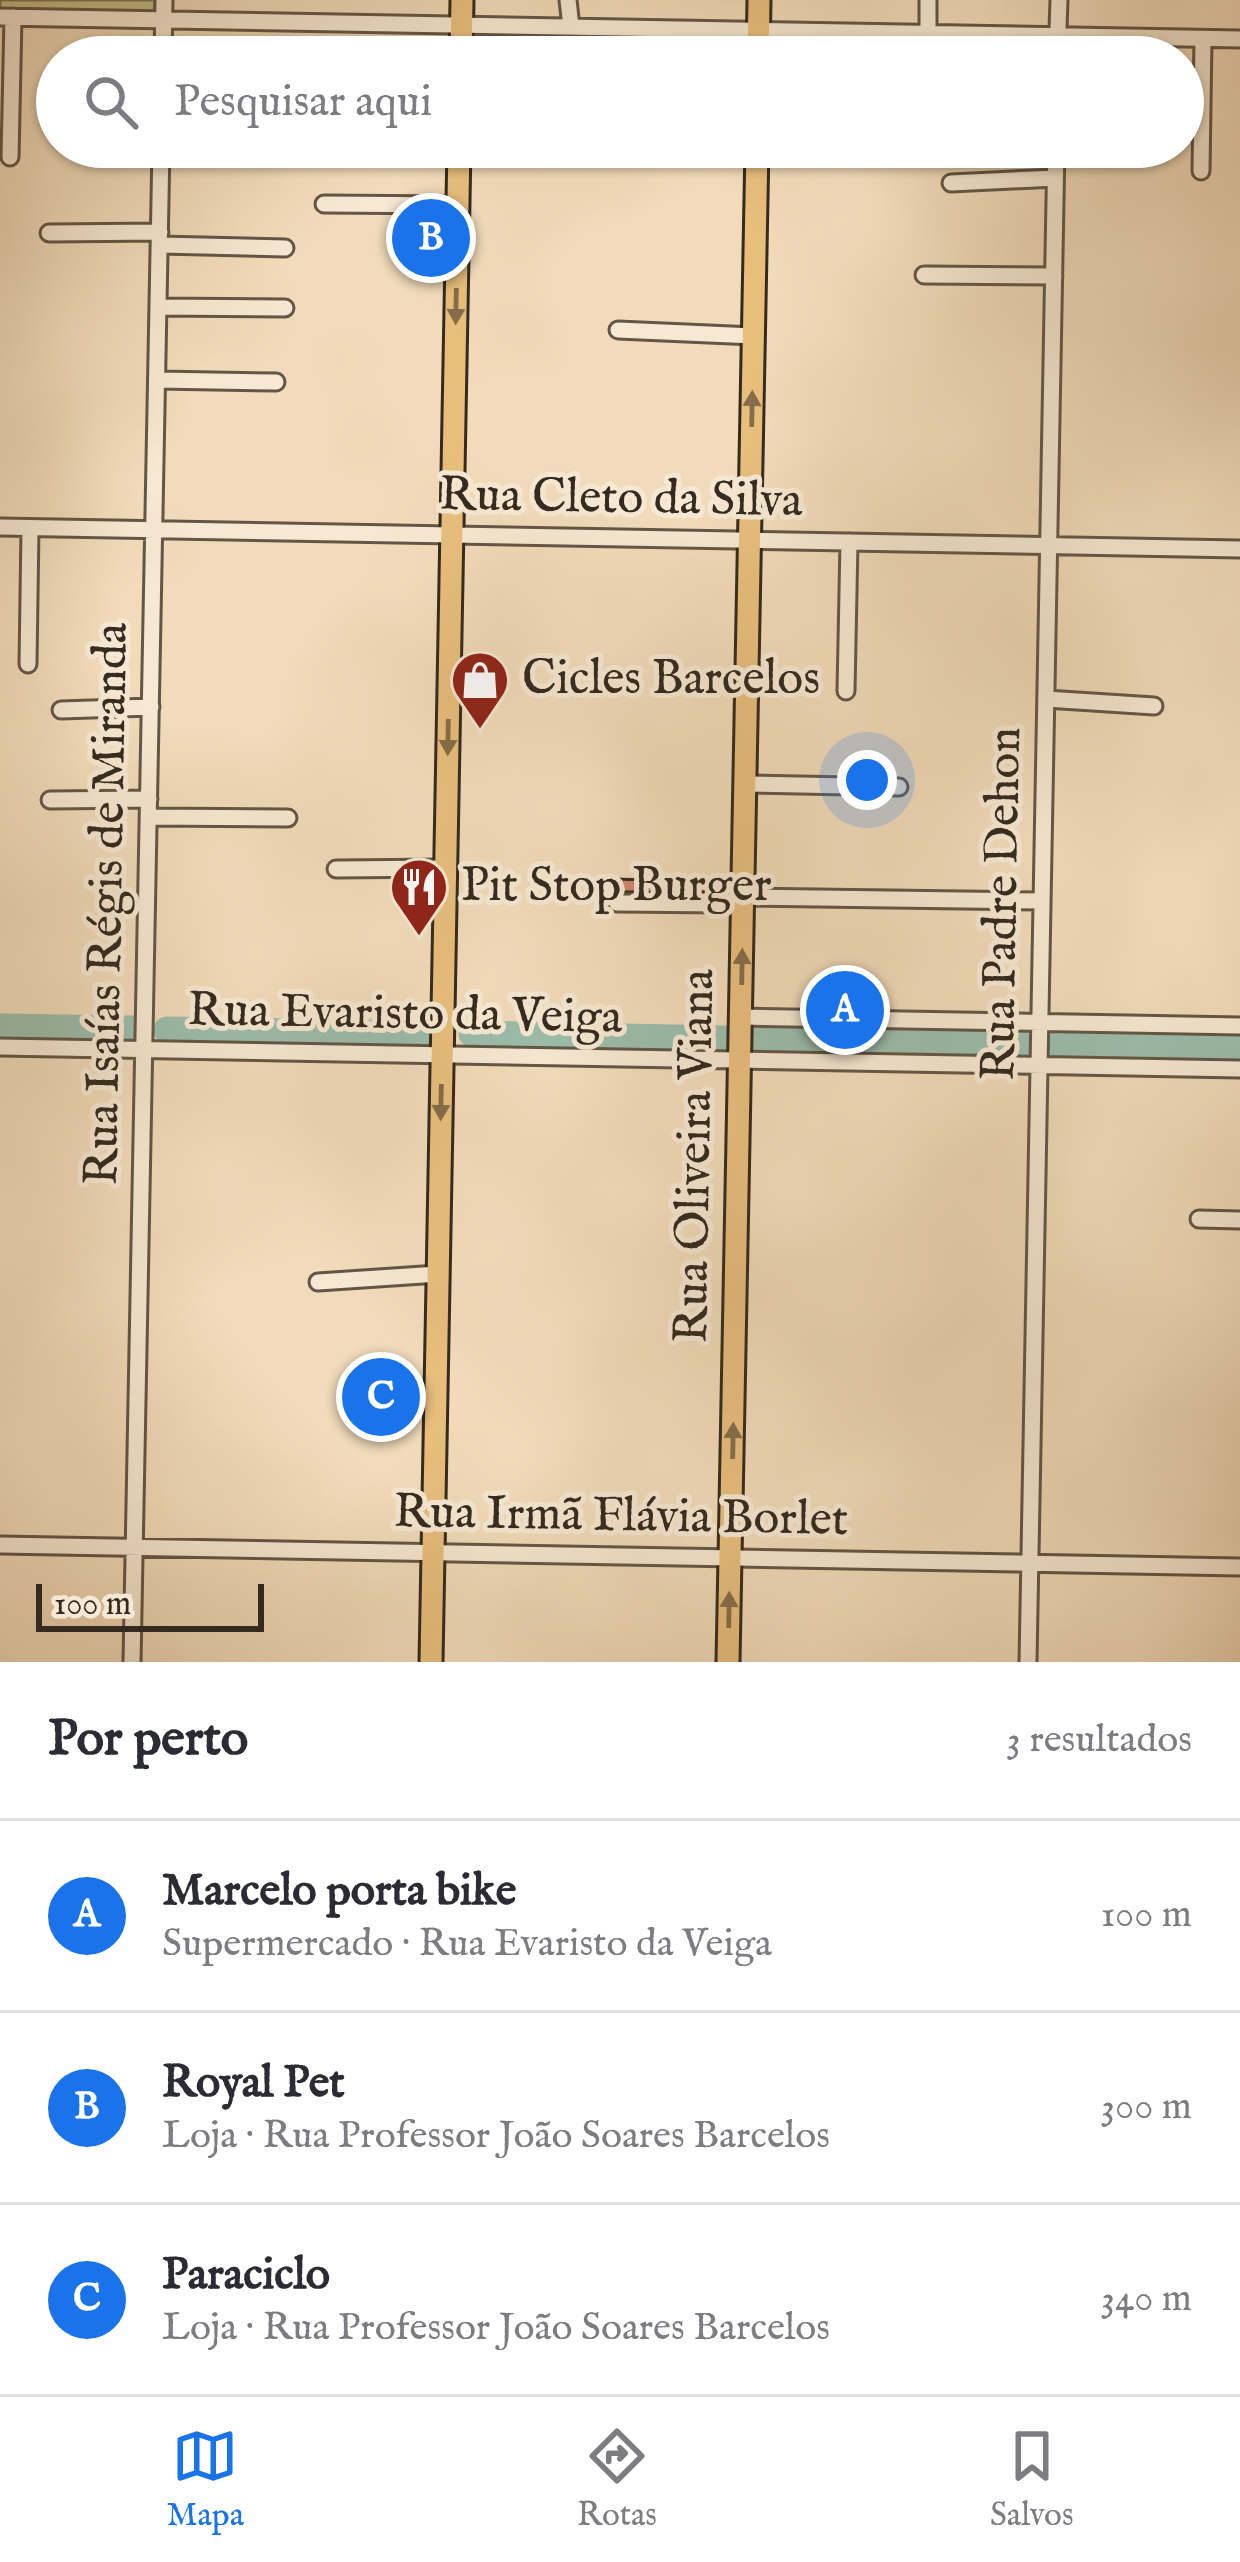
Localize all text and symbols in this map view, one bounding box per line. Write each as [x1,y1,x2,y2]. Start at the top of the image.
search box [36,36,1204,168]
icon: search [78,69,144,135]
text: Pesquisar aqui [174,74,432,131]
pin: B [392,193,470,283]
one-way arrow [446,288,466,326]
one-way arrow [743,389,762,427]
street label: Rua Cleto da Silva [439,466,803,532]
street label: Rua Isaías Régis de Miranda [73,622,143,1186]
shop icon: Cicles Barcelos [449,649,511,731]
place label: Cicles Barcelos [522,650,820,710]
one-way arrow [438,719,458,757]
street label: Rua Padre Dehon [970,727,1036,1081]
your location [837,750,897,810]
restaurant icon: Pit Stop Burger [388,856,450,938]
place label: Pit Stop Burger [461,857,772,917]
one-way arrow [732,947,752,985]
pin: A [806,965,884,1055]
street label: Rua Oliveira Viana [663,968,729,1343]
street label: Rua Evaristo da Veiga [187,981,623,1049]
one-way arrow [432,1084,451,1122]
pin: C [342,1352,420,1442]
one-way arrow [723,1421,742,1459]
street label: Rua Irmã Flávia Borlet [393,1483,849,1551]
scale bar [36,1578,264,1631]
text: 100 m [54,1584,131,1626]
one-way arrow [720,1590,739,1628]
text: Por perto [48,1708,248,1773]
text: 3 resultados [1006,1716,1192,1765]
text: Marcelo porta bike [162,1863,517,1920]
text: A [74,1891,100,1940]
text: 100 m [1101,1891,1192,1940]
text: Supermercado · Rua Evaristo da Veiga [162,1920,772,1969]
text: Royal Pet [162,2055,345,2112]
text: B [74,2083,100,2132]
text: 300 m [1100,2083,1192,2132]
text: Loja · Rua Professor João Soares Barcelos [162,2112,830,2161]
text: Paraciclo [162,2247,330,2304]
text: C [73,2275,101,2324]
text: 340 m [1101,2275,1192,2324]
text: Loja · Rua Professor João Soares Barcelos [162,2304,830,2353]
tab: Mapa [167,2423,244,2537]
tab: Rotas [577,2423,657,2537]
tab: Salvos [990,2423,1073,2537]

